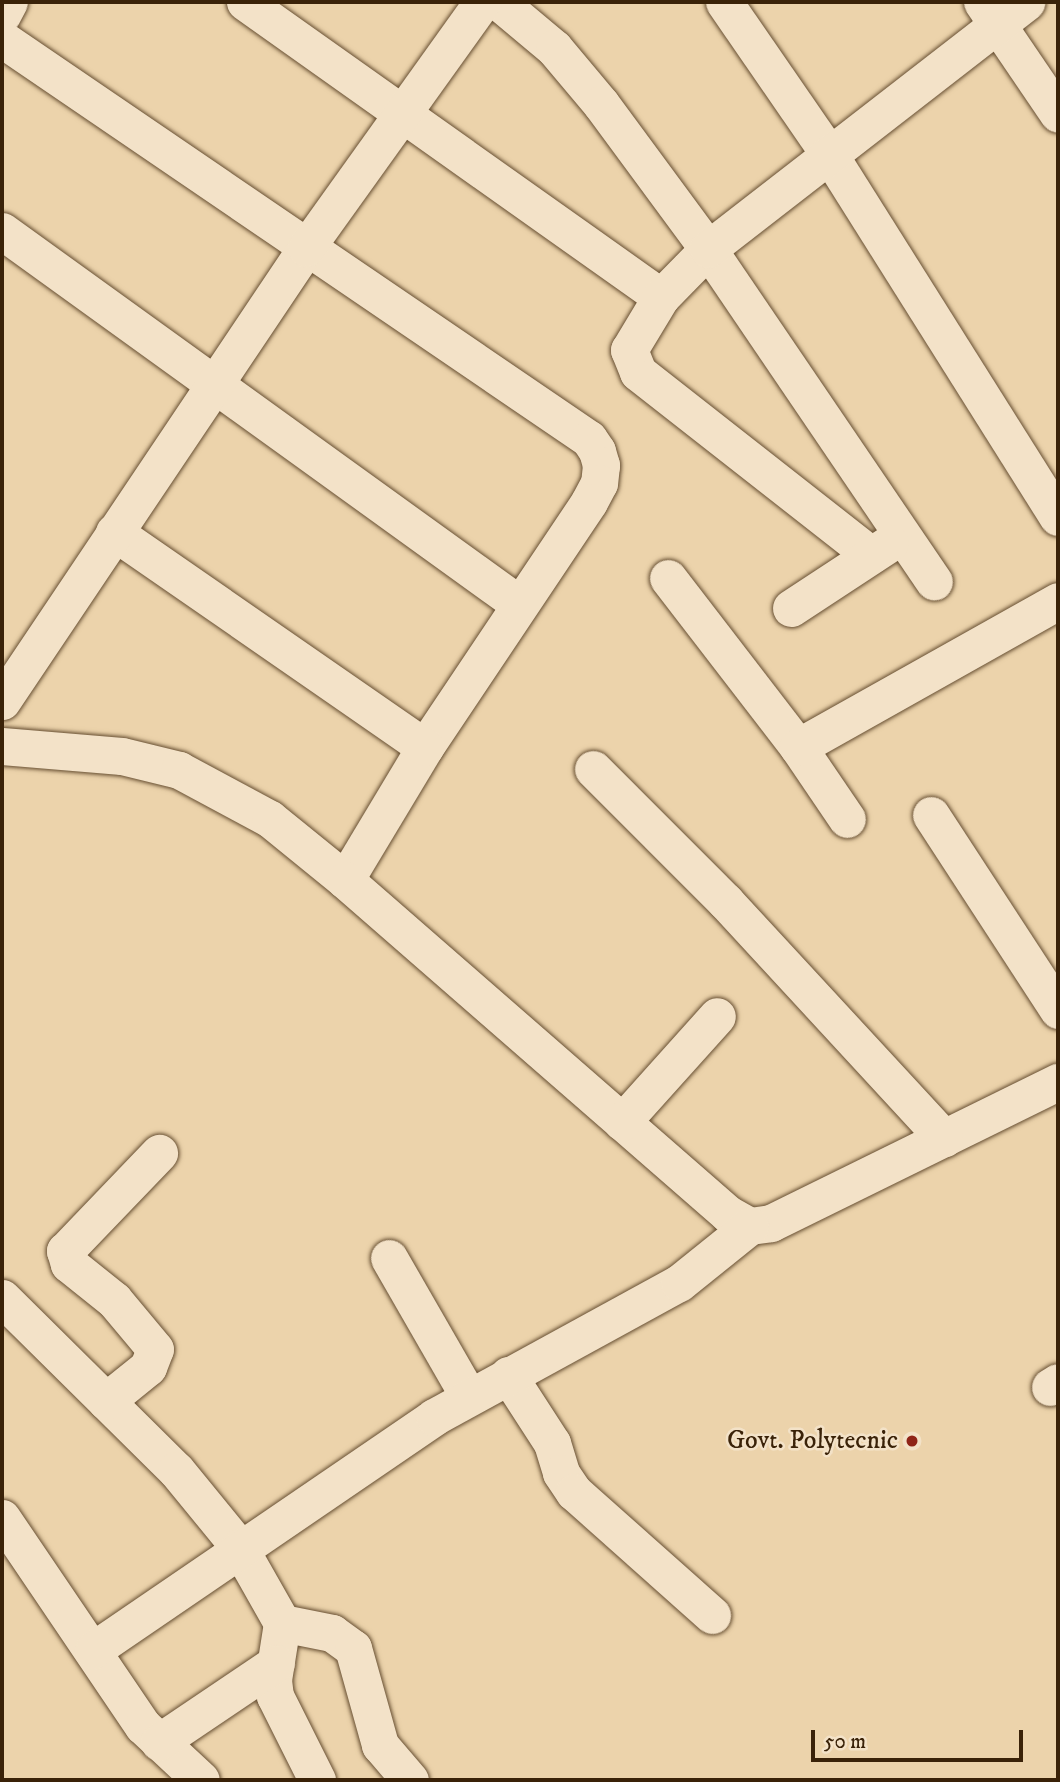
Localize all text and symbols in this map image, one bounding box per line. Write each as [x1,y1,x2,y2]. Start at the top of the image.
place label: Govt. Polytecnic [727,1425,898,1457]
marker: Govt. Polytecnic [904,1433,920,1449]
scale bar [815,1716,1027,1760]
text: 50 m [824,1729,866,1755]

